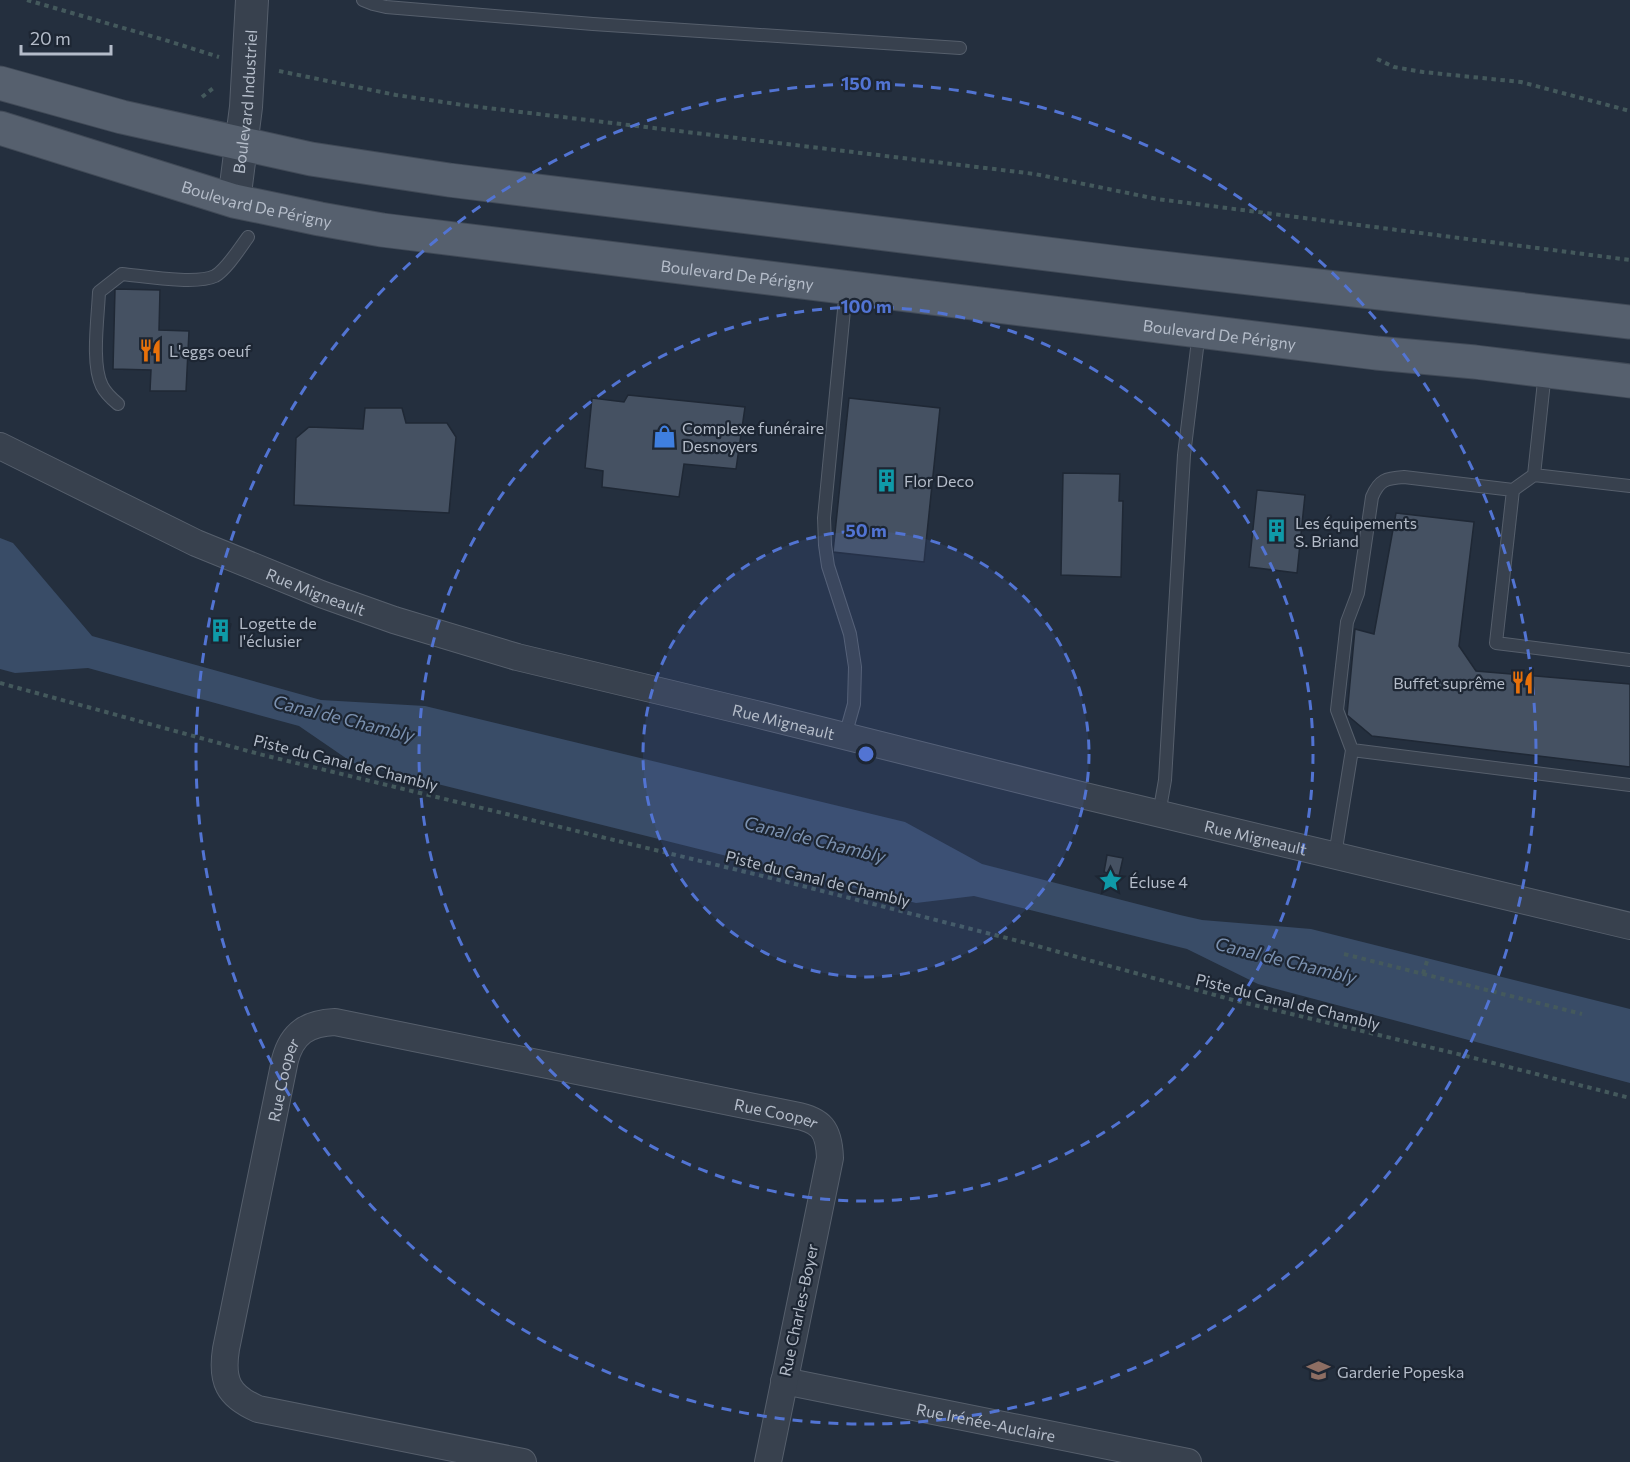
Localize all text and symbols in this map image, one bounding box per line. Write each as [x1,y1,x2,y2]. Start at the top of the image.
scale bar [21,18,111,56]
text: 20 m [30,27,71,49]
street label: Boulevard Industriel [228,29,260,175]
text: 150 m [841,72,891,94]
street label: Boulevard De Périgny [179,176,334,230]
street label: Boulevard De Périgny [660,255,815,293]
text: 100 m [840,295,892,317]
street label: Boulevard De Périgny [1142,315,1297,353]
restaurant icon: L'eggs oeuf [138,337,164,363]
place label: L'eggs oeuf [169,341,251,360]
place label: Complexe funéraire Desnoyers [682,418,824,455]
shop icon: Complexe funéraire Desnoyers [651,423,677,449]
building icon: Flor Deco [873,467,899,493]
place label: Flor Deco [904,471,974,490]
place label: Les équipements S. Briand [1295,513,1417,550]
building icon: Les équipements S. Briand [1264,518,1290,544]
text: 50 m [845,519,887,541]
street label: Rue Migneault [264,563,369,619]
place label: Logette de l'éclusier [239,613,317,650]
building icon: Logette de l'éclusier [208,618,234,644]
restaurant icon: Buffet suprême [1510,669,1536,695]
place label: Buffet suprême [1393,673,1505,692]
water label: Canal de Chambly [271,690,418,746]
street label: Rue Migneault [731,699,837,743]
street label: Piste du Canal de Chambly [252,730,440,794]
centre of rings [856,744,876,764]
water label: Canal de Chambly [742,811,889,867]
street label: Rue Migneault [1203,815,1309,858]
street label: Piste du Canal de Chambly [724,846,912,910]
place icon: Écluse 4 [1098,868,1124,894]
place label: Écluse 4 [1129,872,1188,891]
water label: Canal de Chambly [1213,932,1360,988]
street label: Piste du Canal de Chambly [1194,969,1382,1033]
street label: Rue Cooper [263,1033,303,1123]
street label: Rue Cooper [733,1094,823,1132]
street label: Rue Charles-Boyer [775,1241,821,1378]
school or university icon: Garderie Popeska [1306,1358,1332,1384]
place label: Garderie Popeska [1337,1362,1464,1381]
street label: Rue Irénée-Auclaire [915,1398,1057,1445]

